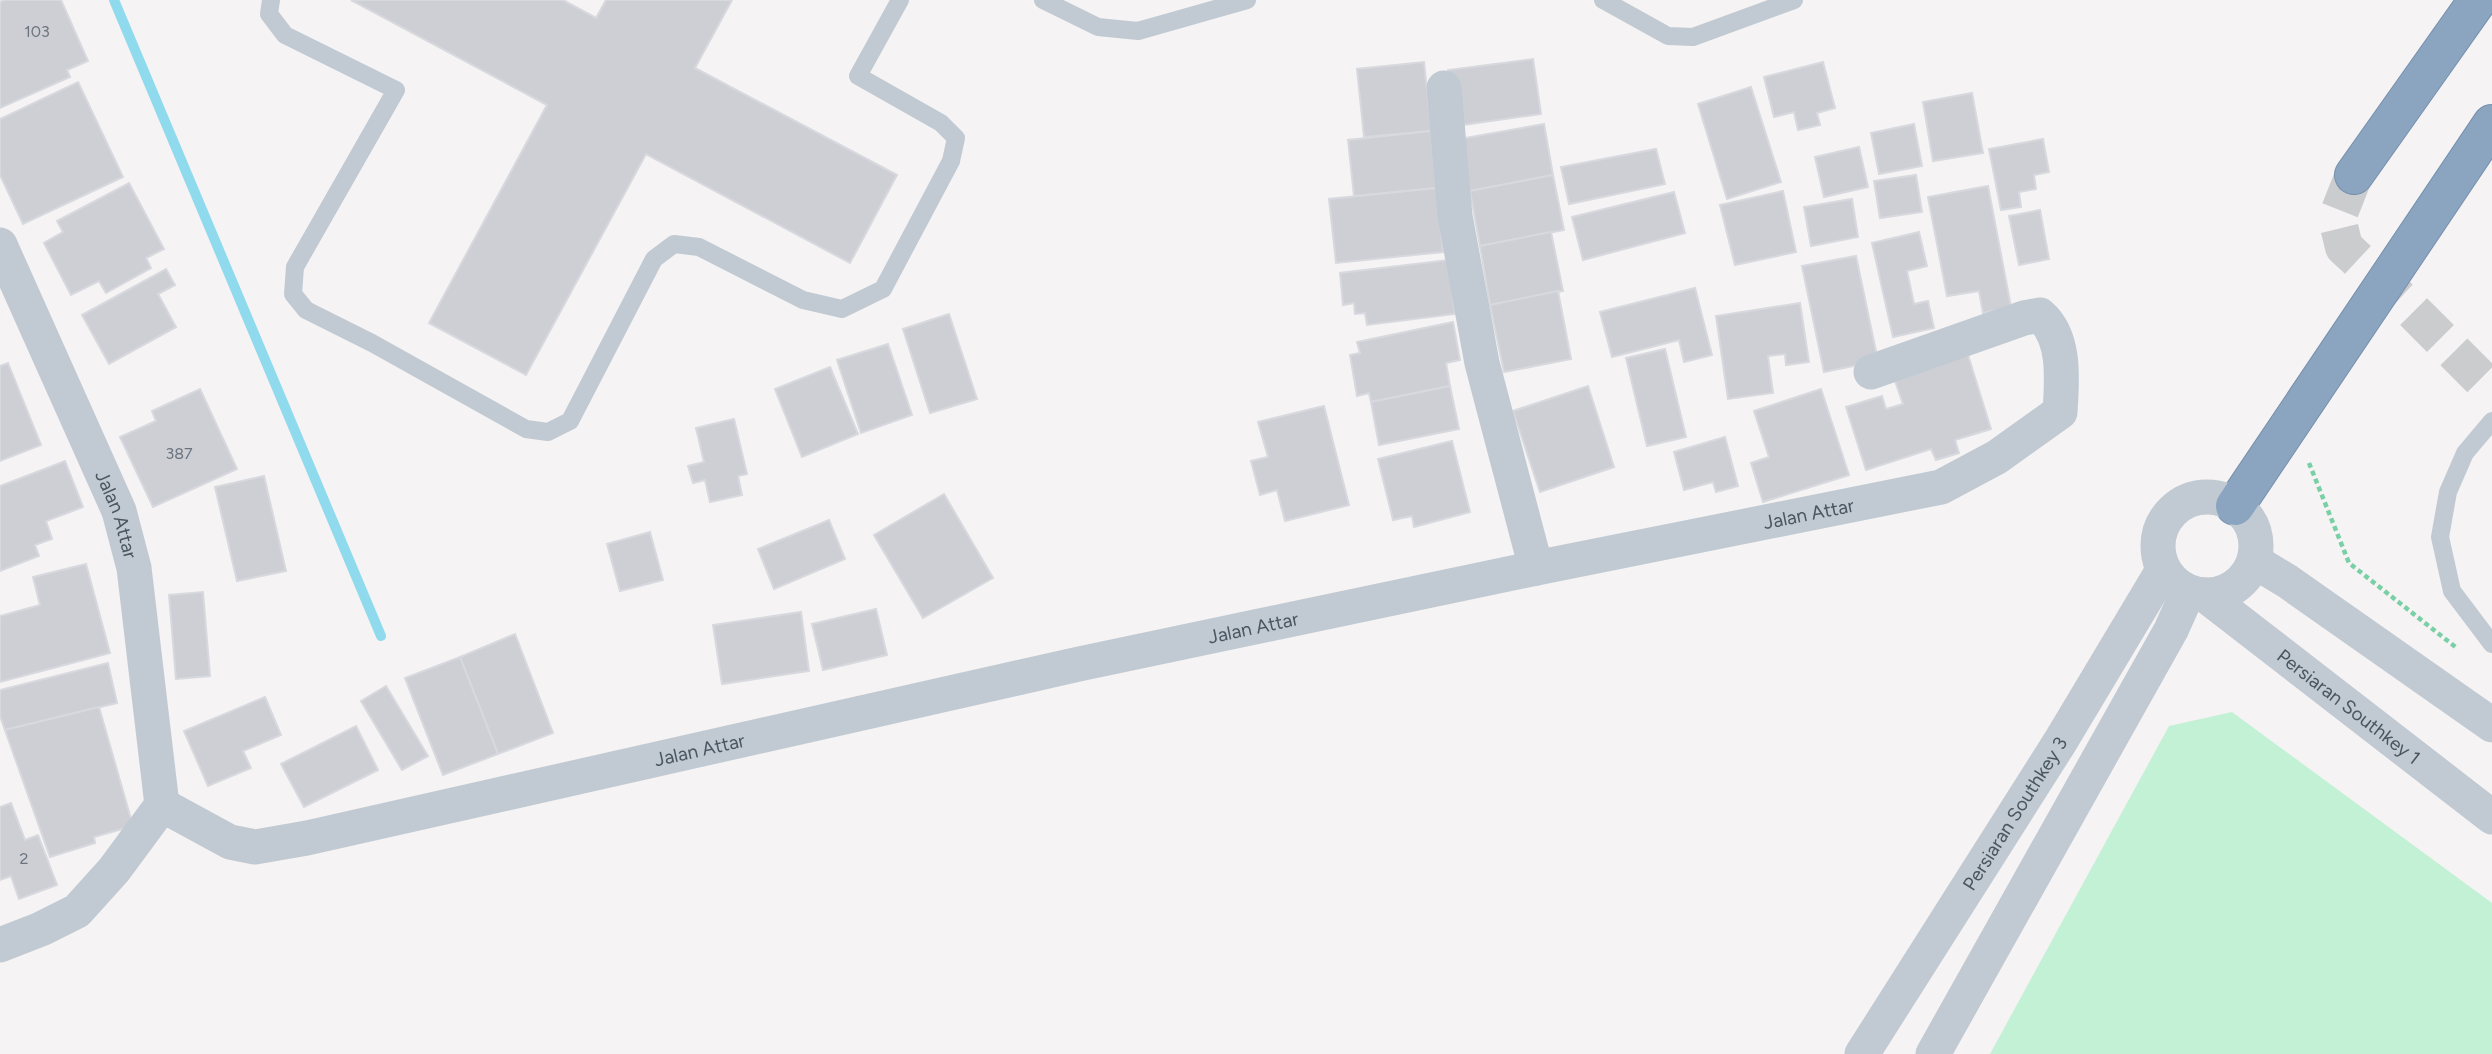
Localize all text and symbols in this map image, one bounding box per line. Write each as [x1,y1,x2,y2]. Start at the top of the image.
house number: 103 [24,22,50,41]
house number: 387 [165,444,193,463]
street label: Jalan Attar [91,467,143,561]
street label: Jalan Attar [1761,493,1857,534]
street label: Jalan Attar [1206,607,1301,648]
street label: Persiaran Southkey 1 [2273,644,2425,769]
street label: Jalan Attar [652,728,747,771]
street label: Persiaran Southkey 3 [1957,732,2072,894]
house number: 2 [20,849,28,868]

